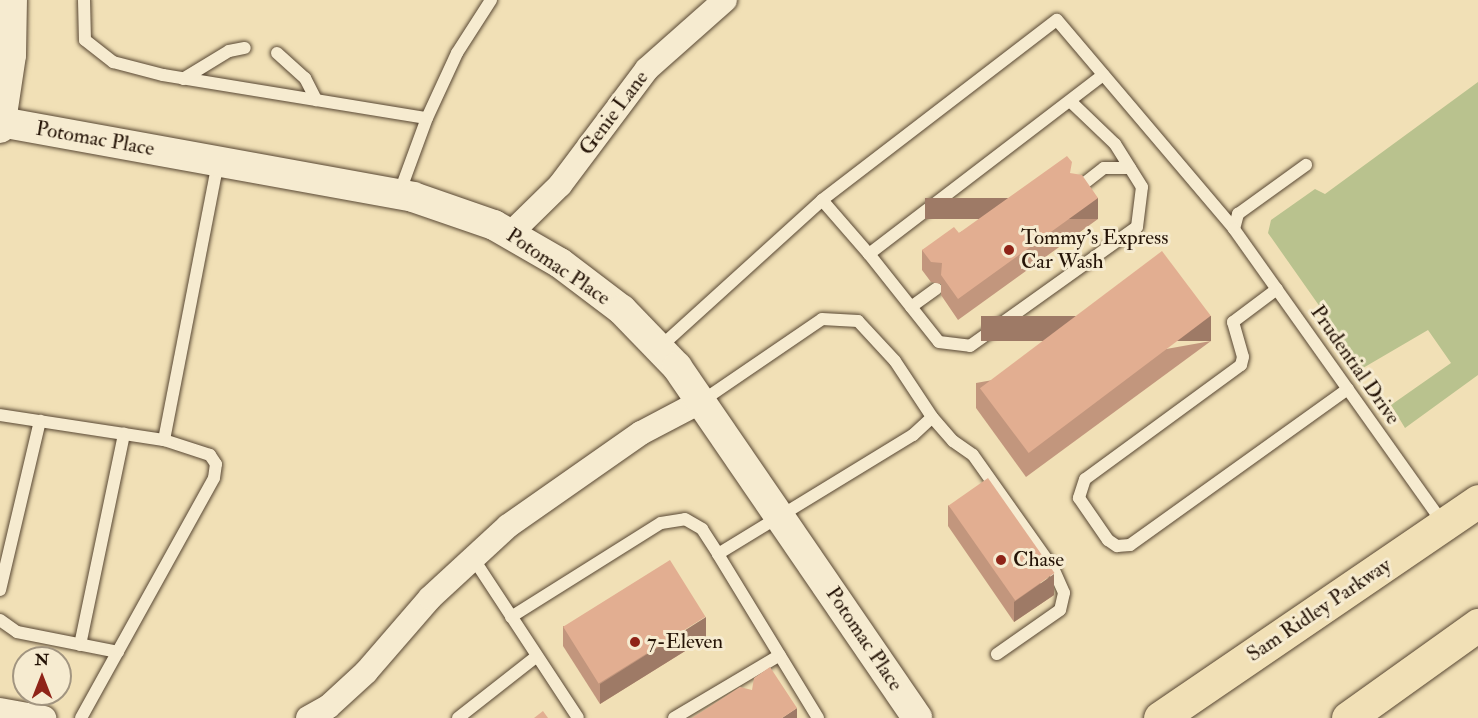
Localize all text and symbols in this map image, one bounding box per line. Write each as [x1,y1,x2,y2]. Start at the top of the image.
street label: Genie Lane [574,66,654,160]
street label: Potomac Place [34,116,156,162]
street label: Potomac Place [501,223,615,311]
place label: Tommy's Express Car Wash [1021,225,1169,275]
marker: Tommy's Express Car Wash [1002,243,1016,257]
street label: Prudential Drive [1305,301,1405,429]
place label: Chase [1013,547,1064,573]
marker: Chase [994,553,1008,567]
street label: Sam Ridley Parkway [1242,553,1396,667]
street label: Potomac Place [820,582,908,696]
place label: 7-Eleven [647,629,723,655]
marker: 7-Eleven [628,635,642,649]
north arrow [12,646,72,706]
text: N [35,650,49,670]

